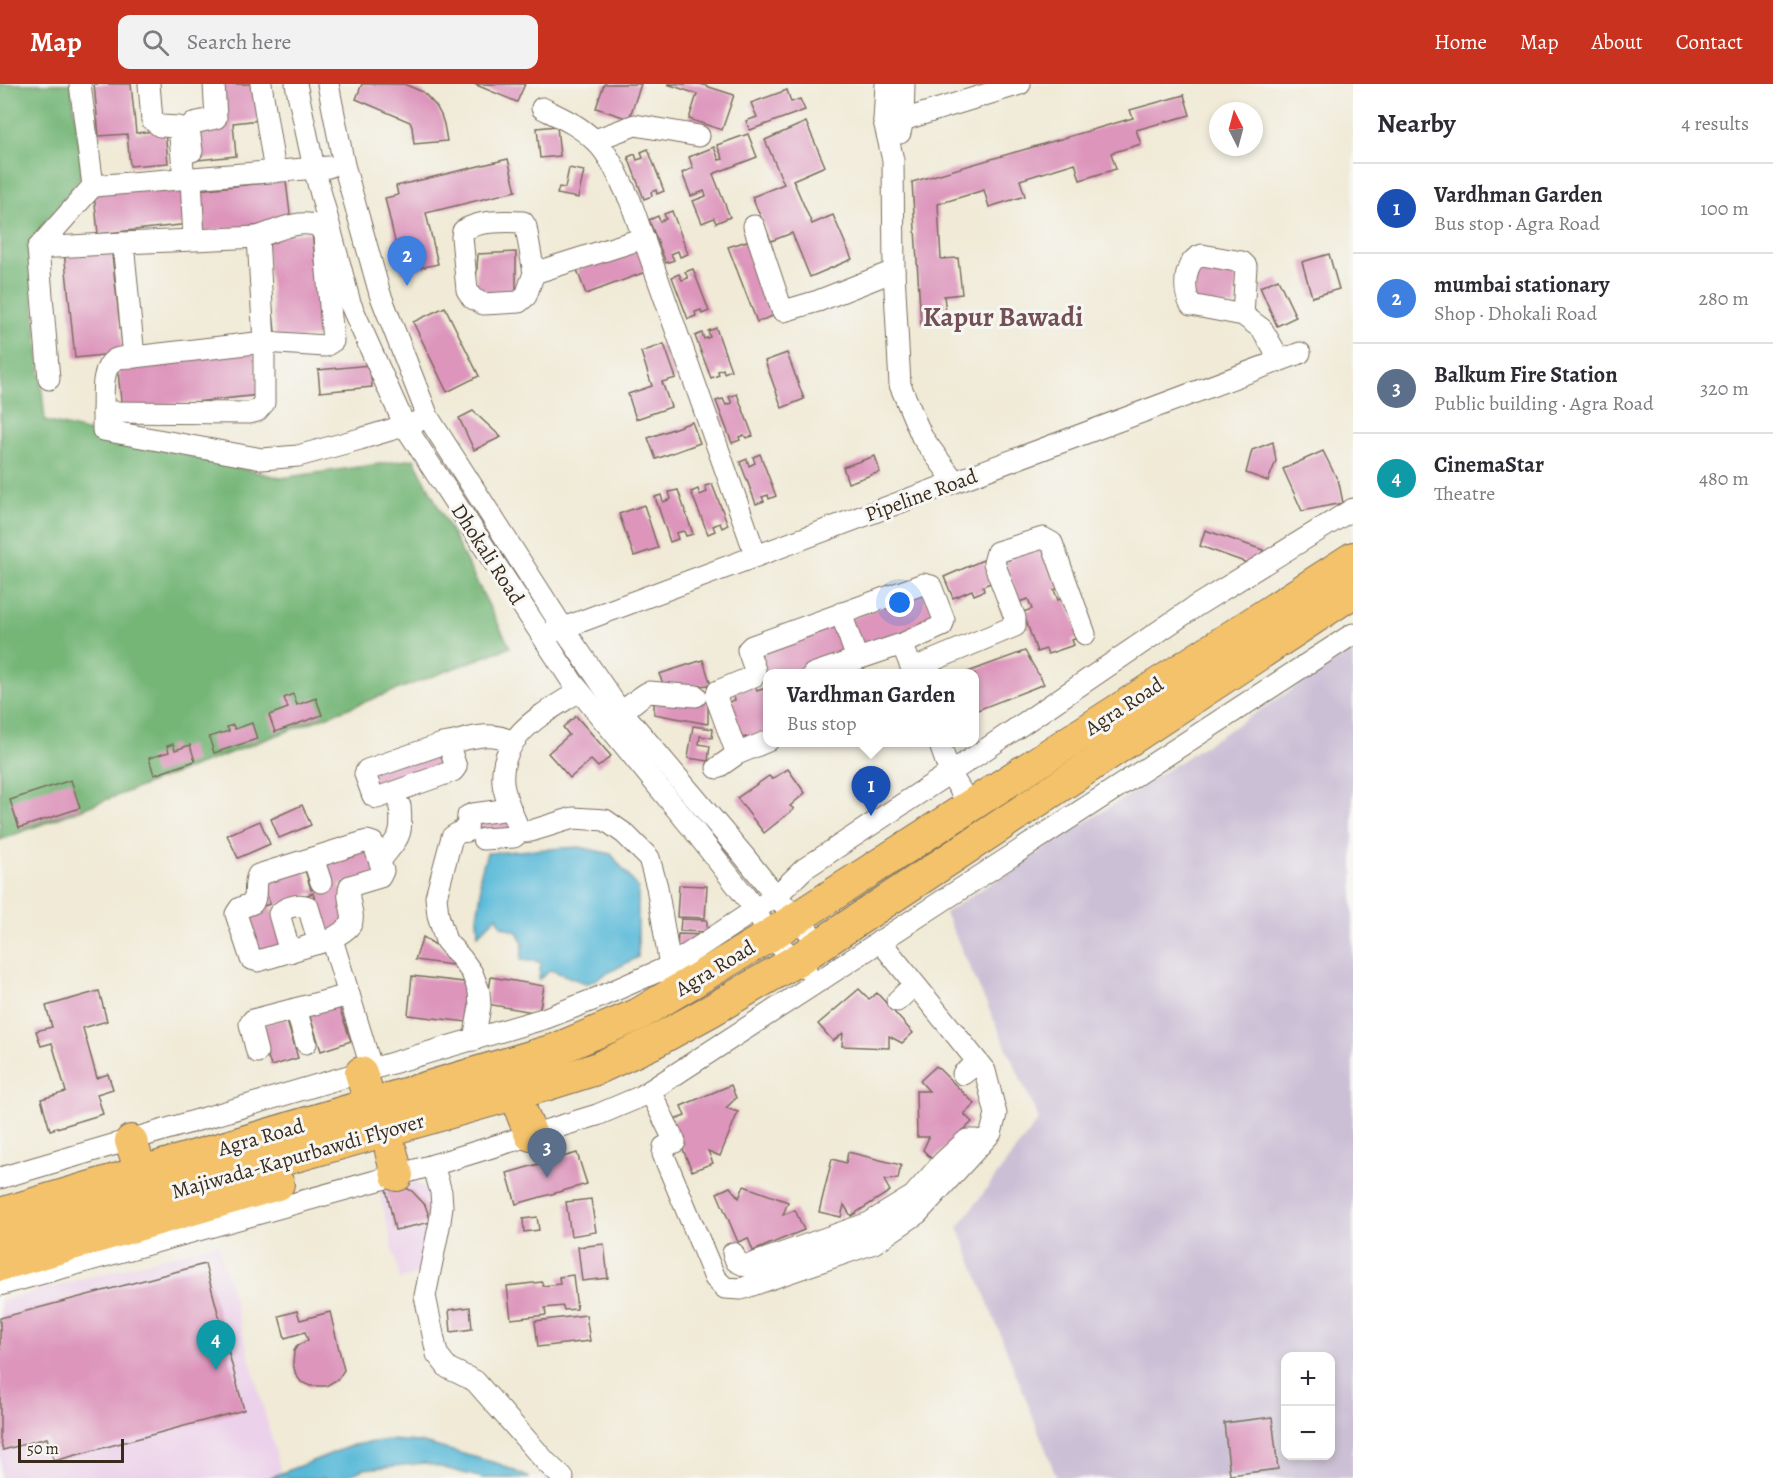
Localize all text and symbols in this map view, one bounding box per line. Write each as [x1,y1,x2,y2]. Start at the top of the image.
search box [118,15,538,69]
text: Map [30,23,82,61]
icon: search [139,26,172,59]
text: Search here [187,27,291,57]
text: Home [1434,28,1487,56]
text: Map [1520,28,1558,56]
text: About [1591,28,1643,56]
text: Contact [1676,28,1743,56]
north arrow [1209,102,1263,156]
text: Nearby [1377,106,1456,141]
text: 4 results [1681,110,1749,137]
text: Vardhman Garden [1434,180,1603,210]
text: 1 [1393,195,1400,222]
text: 100 m [1700,195,1749,222]
text: Bus stop · Agra Road [1434,210,1600,237]
pin: 2 [388,236,426,286]
text: mumbai stationary [1434,270,1610,300]
text: 2 [1392,285,1401,312]
text: 280 m [1699,285,1749,312]
district label: Kapur Bawadi [923,299,1083,335]
text: Shop · Dhokali Road [1434,300,1597,327]
text: Balkum Fire Station [1434,360,1618,390]
text: 3 [1392,375,1401,402]
text: 320 m [1700,375,1749,402]
text: Public building · Agra Road [1434,390,1654,417]
text: CinemaStar [1434,450,1544,480]
street label: Pipeline Road [861,461,982,528]
text: 4 [1392,465,1401,492]
text: 480 m [1699,465,1749,492]
text: Theatre [1434,480,1495,507]
street label: Dhokali Road [445,498,531,611]
your location [885,588,914,617]
popup [763,669,979,747]
street label: Agra Road [1079,670,1169,742]
text: Vardhman Garden [787,680,955,710]
text: Bus stop [787,710,857,737]
pin: 1 [852,766,890,816]
street label: Agra Road [669,933,761,1003]
street label: Majiwada-Kapurbawdi Flyover [168,1106,428,1206]
street label: Agra Road [214,1111,308,1163]
pin: 3 [528,1128,566,1178]
pin: 4 [196,1320,236,1370]
map controls [1281,1352,1335,1460]
button: + [1281,1352,1335,1406]
button: − [1281,1406,1335,1460]
scale bar [18,1436,124,1464]
text: 50 m [27,1438,59,1460]

